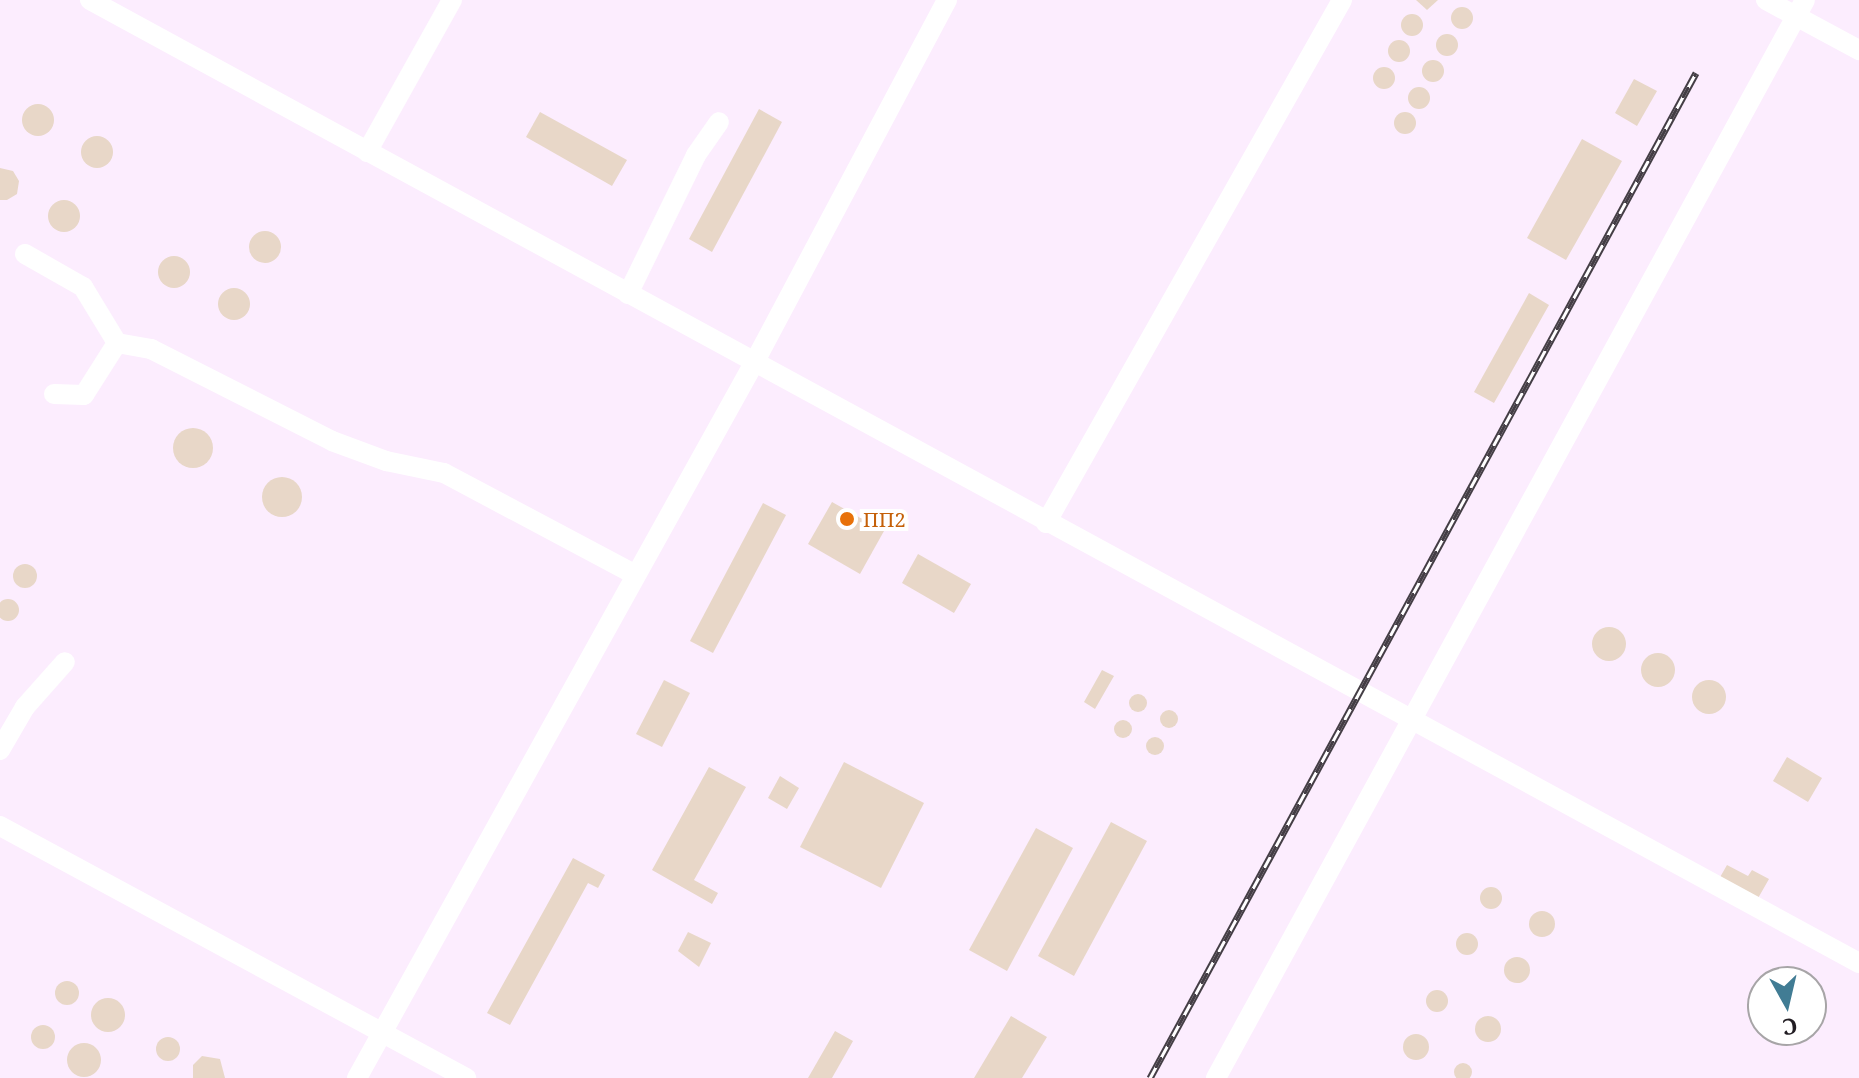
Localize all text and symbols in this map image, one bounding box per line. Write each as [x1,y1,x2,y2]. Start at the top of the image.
place label: ПП2 [863,507,906,531]
marker: ПП2 [838,510,856,528]
north arrow [1747,966,1827,1046]
text: С [1781,1012,1799,1044]

